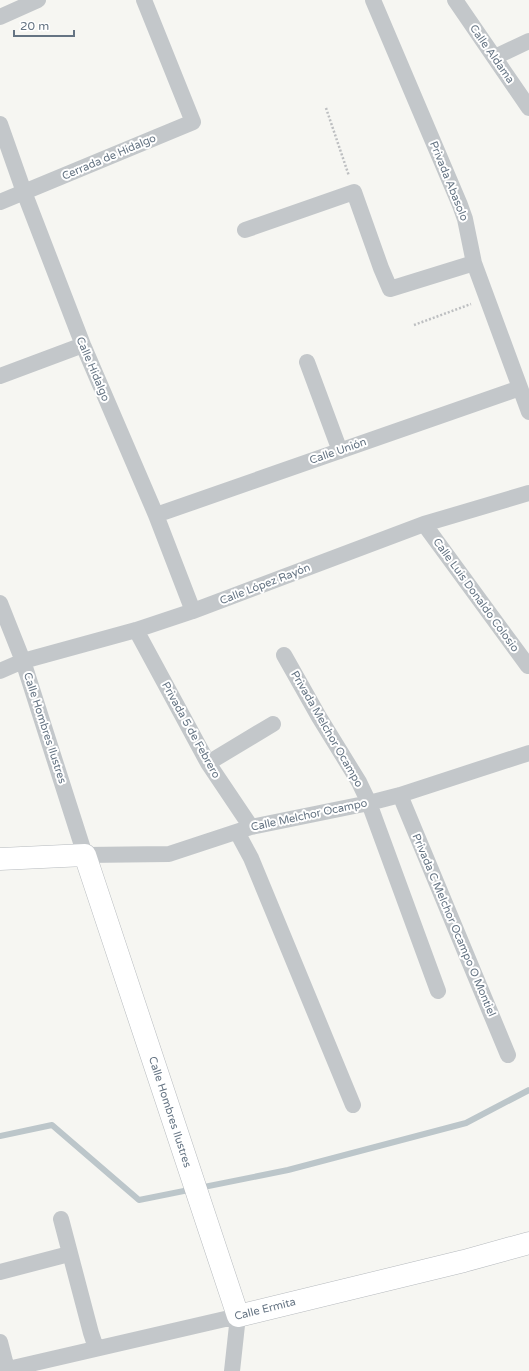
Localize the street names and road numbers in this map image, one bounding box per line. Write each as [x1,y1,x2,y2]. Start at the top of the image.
street label: Calle Aldama [467,22,517,86]
street label: Cerrada de Hidalgo [60,131,158,183]
street label: Privada Abasolo [427,139,471,223]
street label: Calle Hidalgo [74,335,113,403]
street label: Calle Unión [308,435,368,467]
street label: Calle Luis Donaldo Colosio [430,536,522,655]
street label: Calle López Rayón [218,561,312,607]
street label: Privada Melchor Ocampo [288,668,366,790]
street label: Calle Hombres Ilustres [21,671,69,785]
street label: Privada 5 de Febrero [159,679,223,781]
street label: Calle Melchor Ocampo [250,796,369,834]
street label: Privada C Melchor Ocampo O Montiel [409,832,499,1018]
street label: Calle Hombres Ilustres [146,1055,194,1169]
street label: Calle Ermita [233,1295,297,1323]

